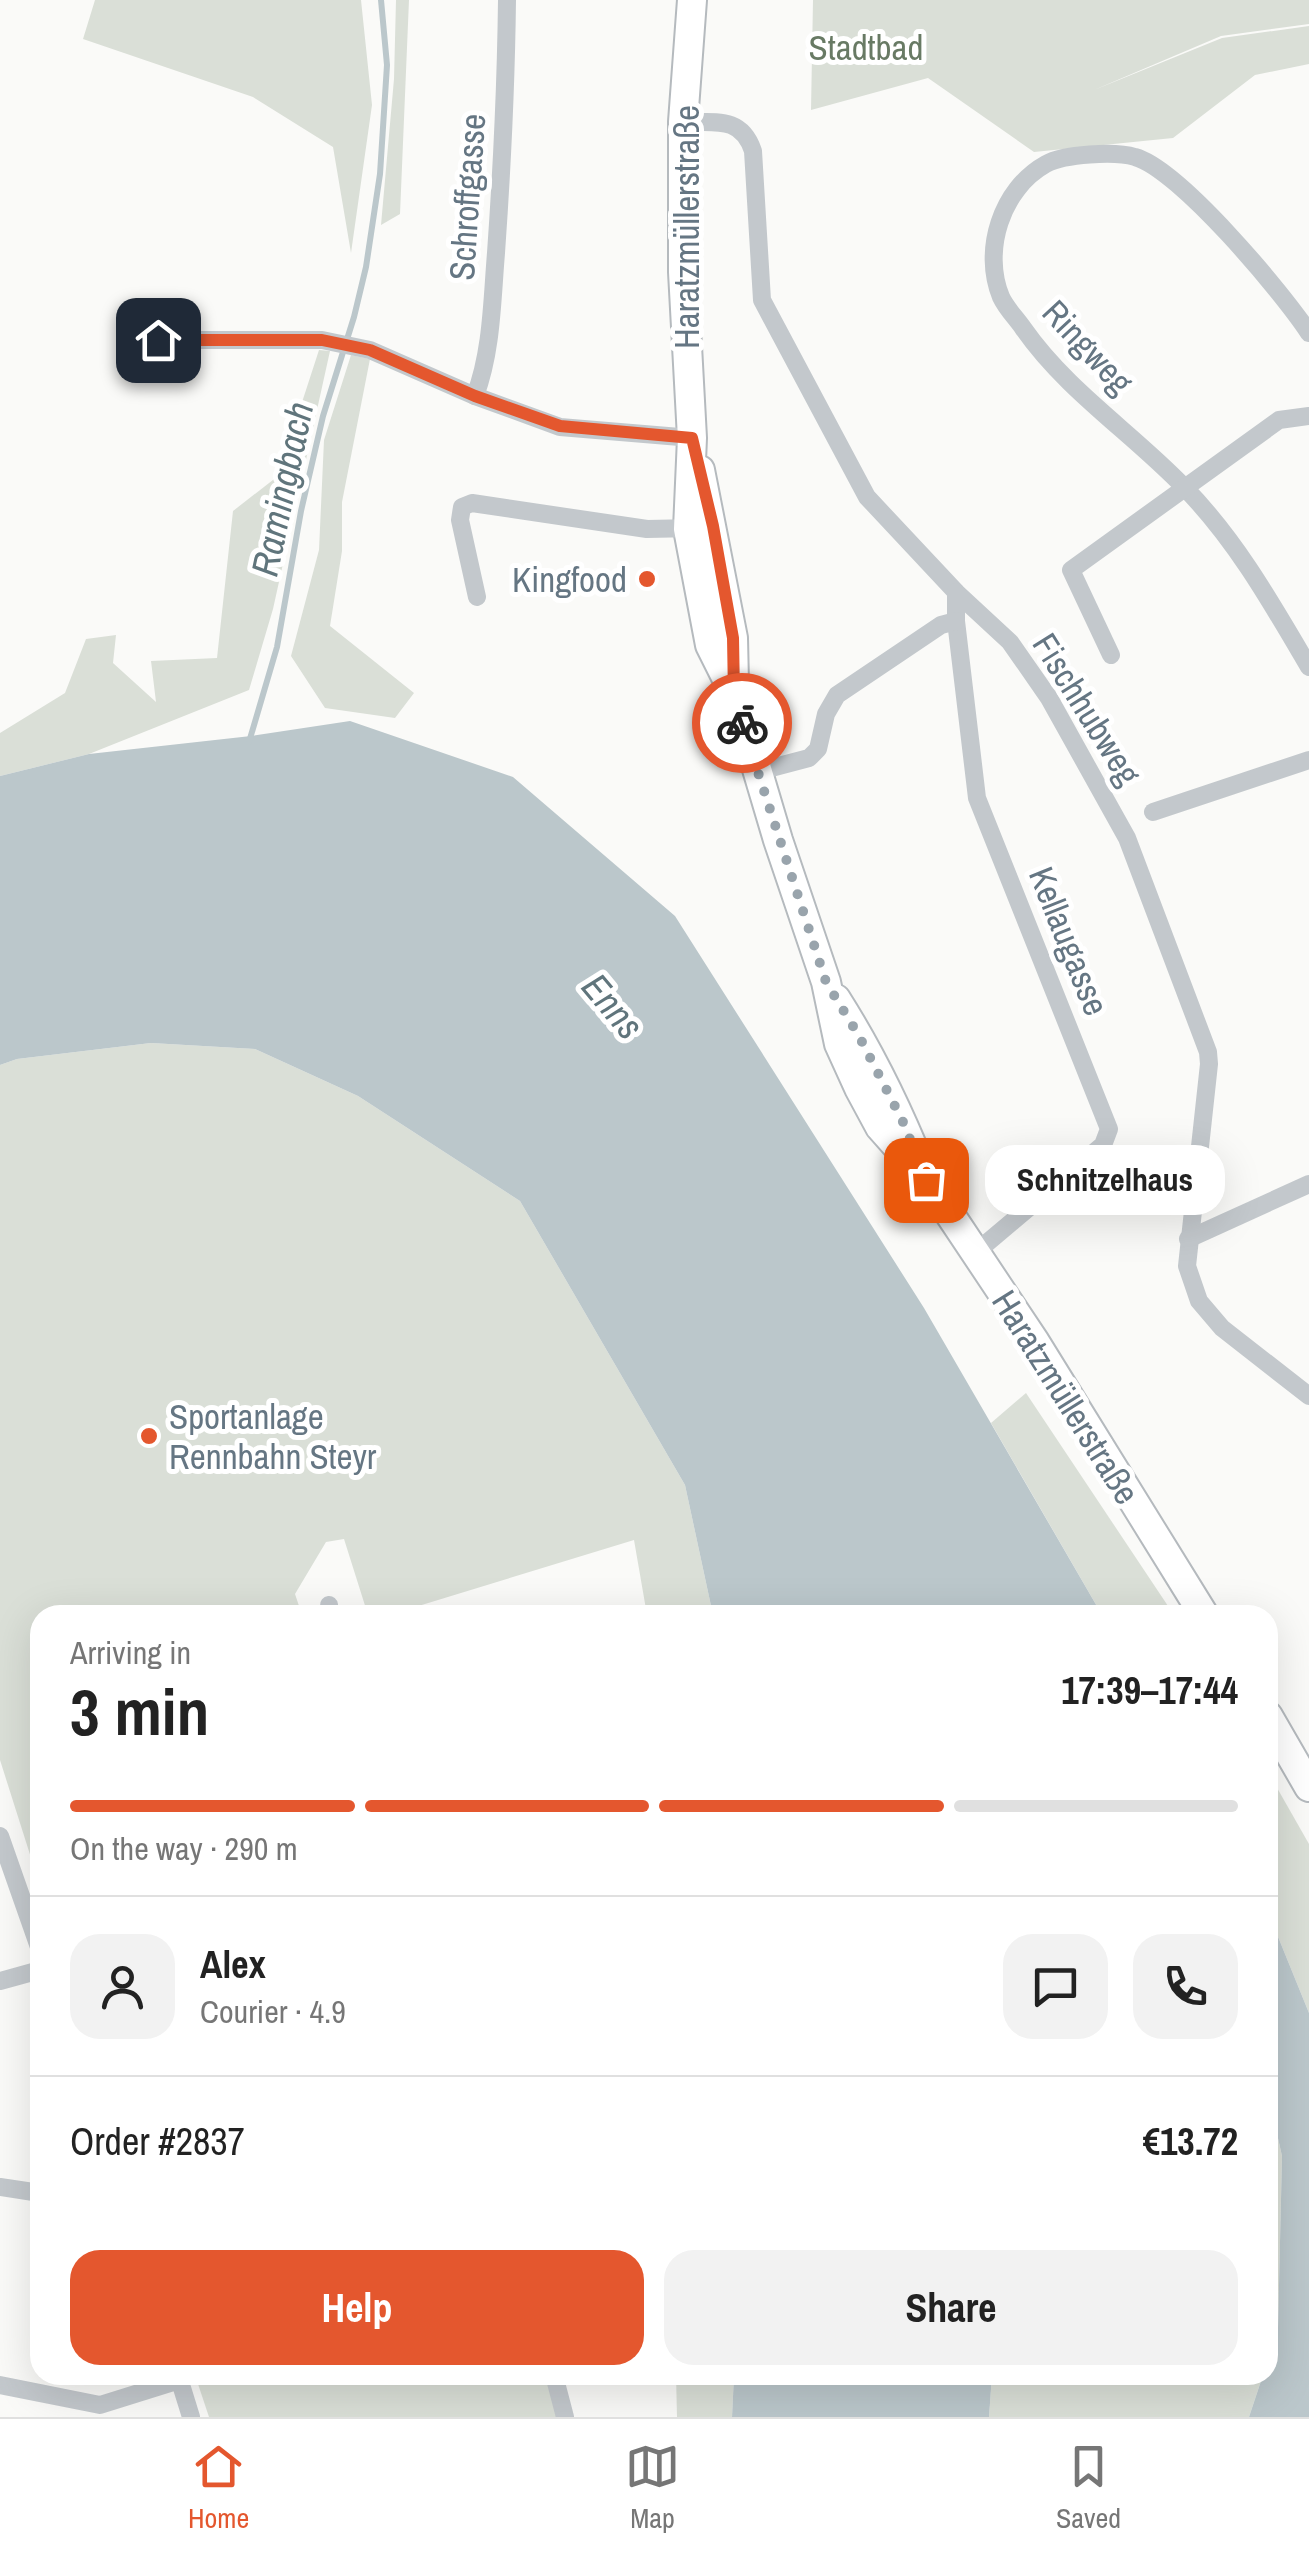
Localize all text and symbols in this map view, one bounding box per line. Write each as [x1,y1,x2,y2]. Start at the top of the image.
park label: Stadtbad [809,24,923,71]
street label: Haratzmüllerstraße [663,105,710,349]
street label: Schroffgasse [438,112,496,282]
street label: Ringweg [1032,290,1144,404]
pin [116,298,201,383]
icon: home [131,313,186,368]
water label: Ramingbach [239,397,325,581]
place label: Kingfood [512,556,627,603]
marker: Kingfood [636,568,658,590]
street label: Fischhubweg [1022,624,1152,794]
courier [692,673,792,773]
icon: bike [715,696,770,751]
street label: Kellaugasse [1018,860,1120,1022]
water label: Enns [571,962,655,1050]
pin [884,1138,969,1223]
callout: Schnitzelhaus [986,1145,1226,1215]
icon: bag [899,1153,954,1208]
text: Schnitzelhaus [1017,1158,1193,1201]
street label: Haratzmüllerstraße [981,1281,1151,1513]
place label: Sportanlage Rennbahn Steyr [169,1393,377,1480]
marker: Sportanlage Rennbahn Steyr [138,1425,160,1447]
text: Arriving in [70,1631,191,1674]
text: 17:39–17:44 [1061,1665,1238,1716]
text: 3 min [70,1668,209,1755]
text: On the way · 290 m [70,1827,298,1870]
button: person [70,1934,175,2039]
button: chat [1003,1934,1108,2039]
button: phone [1133,1934,1238,2039]
text: Alex [200,1939,266,1990]
text: Courier · 4.9 [200,1990,346,2033]
text: Order #2837 [70,2116,245,2167]
text: €13.72 [1143,2116,1238,2167]
button: Help [70,2250,644,2365]
button: Share [664,2250,1238,2365]
tab: Home [188,2439,249,2537]
tab: Map [625,2439,680,2537]
tab: Saved [1056,2439,1121,2537]

